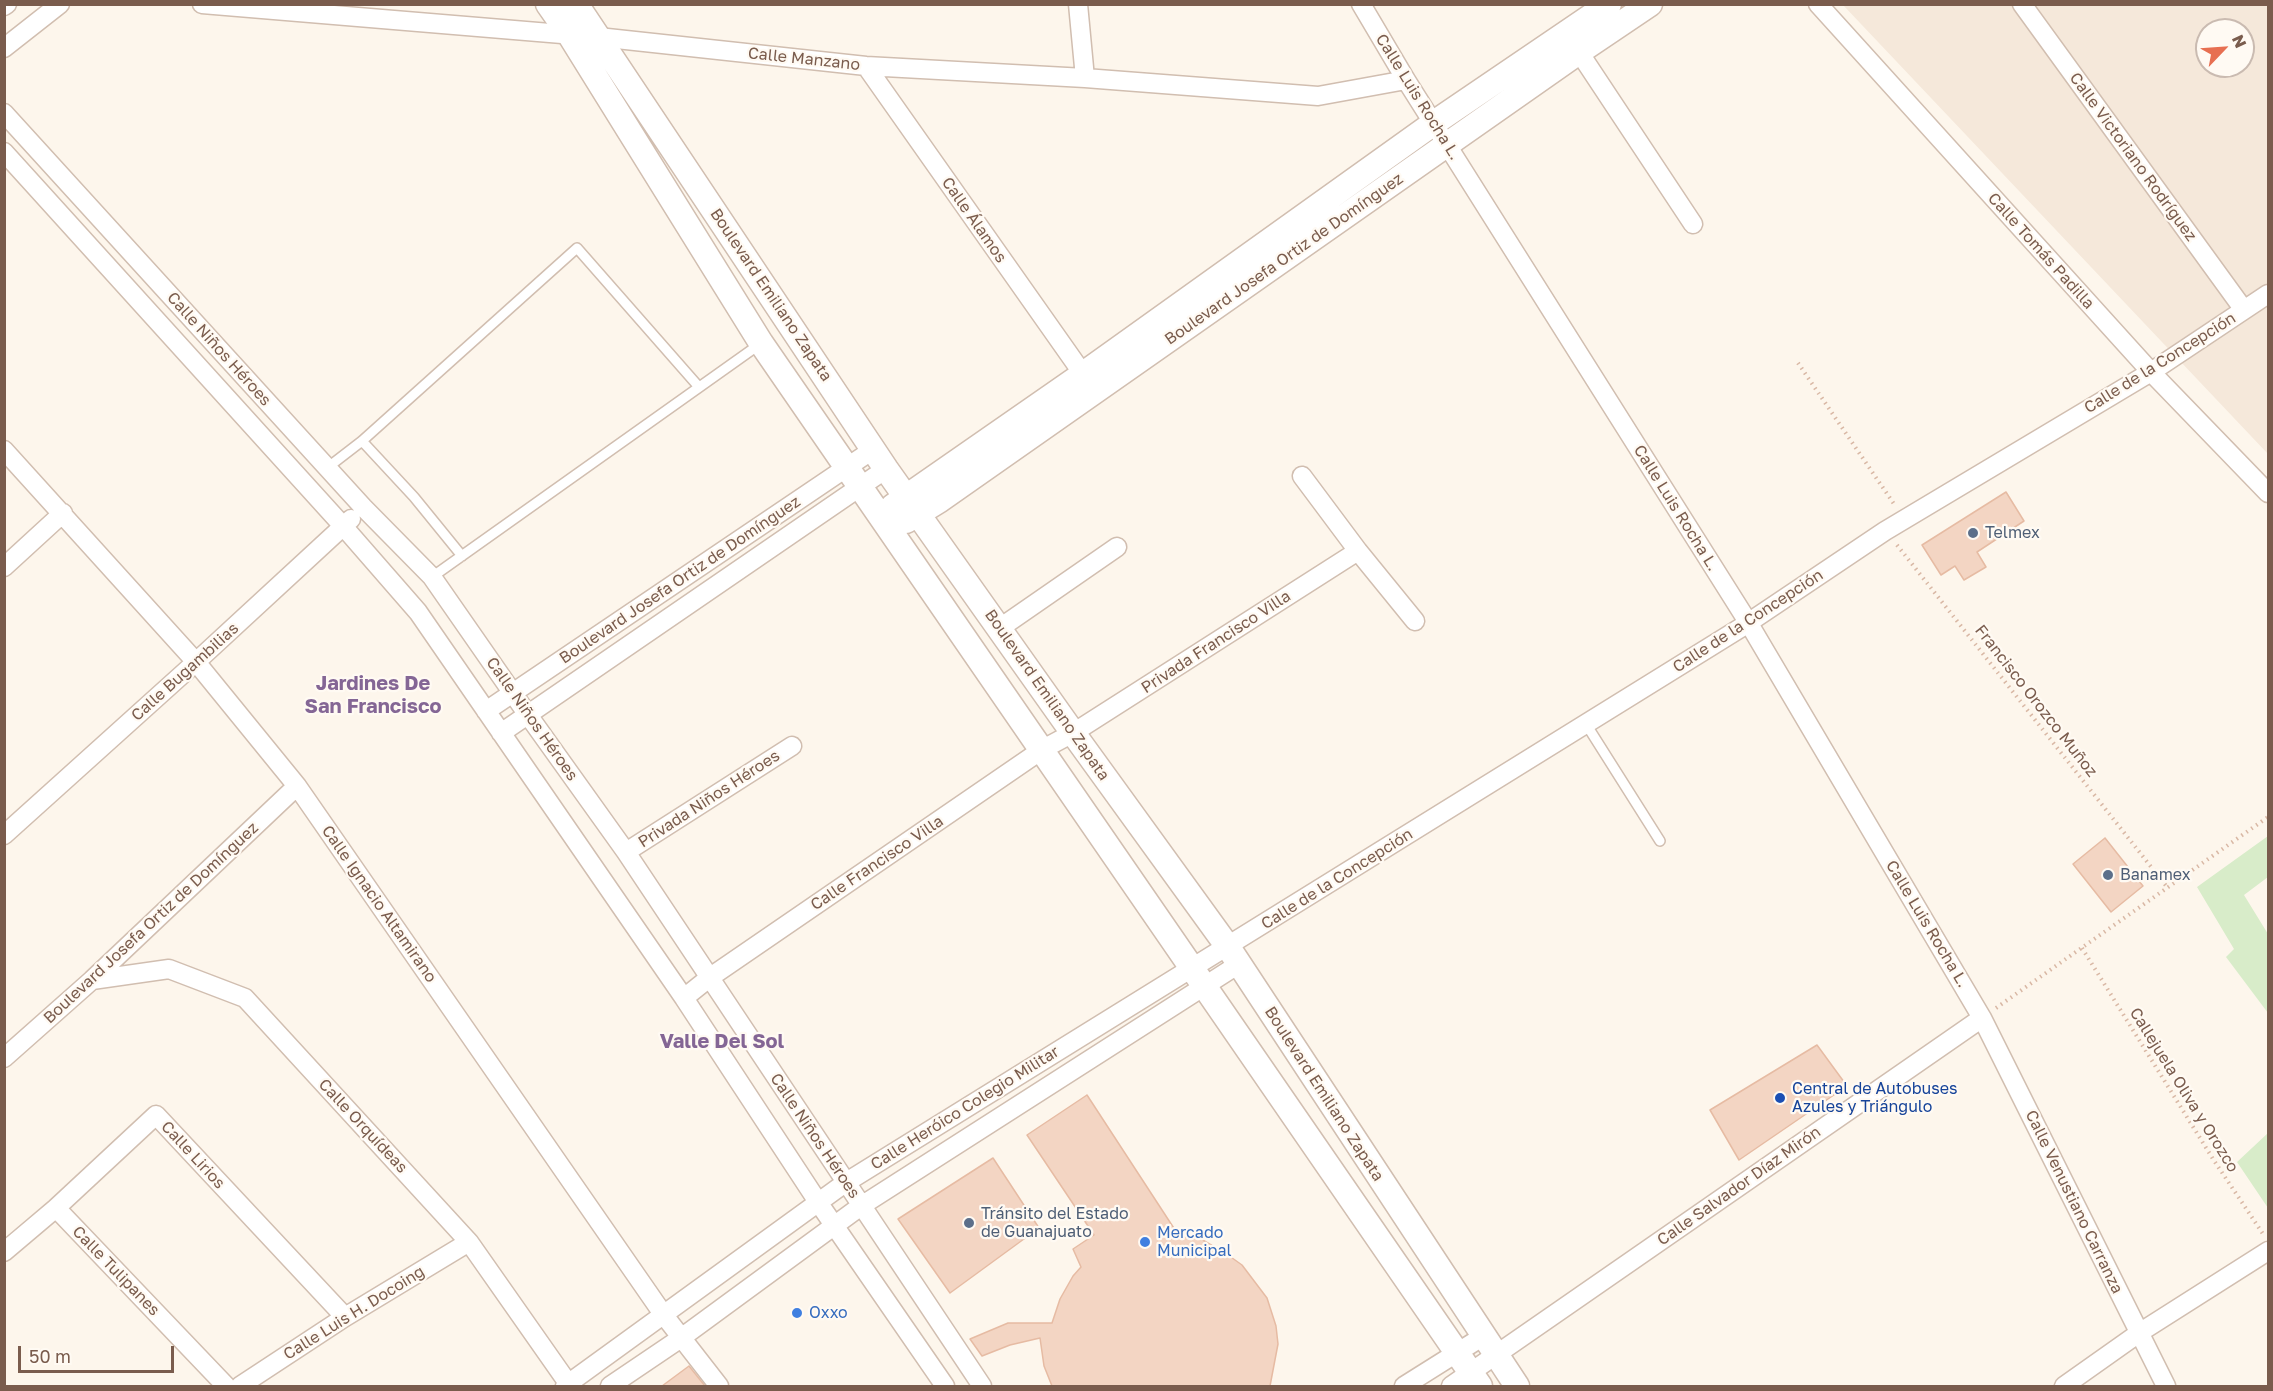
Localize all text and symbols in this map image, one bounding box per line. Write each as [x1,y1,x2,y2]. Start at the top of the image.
north arrow [2195,18,2255,78]
street label: Calle Luis Rocha L. [1372,31,1464,163]
text: N [2228,31,2251,51]
street label: Calle Manzano [747,44,861,74]
street label: Calle Victoriano Rodríguez [2065,69,2201,245]
street label: Boulevard Josefa Ortiz de Domínguez [1161,169,1407,349]
street label: Calle Álamos [937,174,1011,266]
street label: Calle Tomás Padilla [1984,189,2098,313]
street label: Boulevard Emiliano Zapata [706,205,836,385]
street label: Calle Niños Héroes [163,288,275,410]
street label: Calle de la Concepción [2081,308,2239,418]
street label: Calle Luis Rocha L. [1630,442,1722,574]
street label: Boulevard Josefa Ortiz de Domínguez [556,492,804,668]
place label: Telmex [1985,523,2040,543]
marker: Telmex [1966,526,1980,540]
street label: Calle de la Concepción [1669,565,1827,677]
street label: Privada Francisco Villa [1138,587,1294,697]
street label: Boulevard Emiliano Zapata [981,606,1113,784]
street label: Calle Bugambilias [127,619,243,725]
street label: Francisco Orozco Muñoz [1971,621,2101,781]
street label: Calle Niños Héroes [482,653,582,785]
district label: Jardines De San Francisco [305,672,441,719]
street label: Privada Niños Héroes [635,746,783,852]
street label: Calle Francisco Villa [807,811,947,915]
street label: Boulevard Josefa Ortiz de Domínguez [40,818,262,1028]
street label: Calle Ignacio Altamirano [317,822,441,986]
street label: Calle de la Concepción [1258,824,1416,934]
street label: Calle Luis Rocha L. [1882,857,1972,991]
place label: Banamex [2120,865,2191,885]
marker: Banamex [2101,868,2115,882]
street label: Boulevard Emiliano Zapata [1260,1003,1388,1185]
street label: Callejuela Oliva y Orozco [2125,1004,2243,1176]
district label: Valle Del Sol [660,1030,784,1054]
street label: Calle Heróico Colegio Militar [867,1042,1063,1174]
street label: Calle Niños Héroes [766,1070,864,1202]
street label: Calle Orquídeas [314,1075,412,1177]
place label: Central de Autobuses Azules y Triángulo [1792,1079,1957,1117]
marker: Central de Autobuses Azules y Triángulo [1773,1091,1787,1105]
street label: Calle Venustiano Carranza [2021,1107,2127,1297]
street label: Calle Lirios [157,1117,229,1193]
street label: Calle Salvador Díaz Mirón [1654,1122,1824,1250]
place label: Tránsito del Estado de Guanajuato [981,1204,1129,1242]
marker: Tránsito del Estado de Guanajuato [962,1216,976,1230]
street label: Calle Tulipanes [68,1222,164,1320]
place label: Mercado Municipal [1157,1223,1232,1261]
marker: Mercado Municipal [1138,1235,1152,1249]
street label: Calle Luis H. Docoing [280,1262,428,1364]
place label: Oxxo [809,1303,848,1323]
marker: Oxxo [790,1306,804,1320]
scale bar [21,1334,177,1372]
text: 50 m [29,1345,71,1367]

